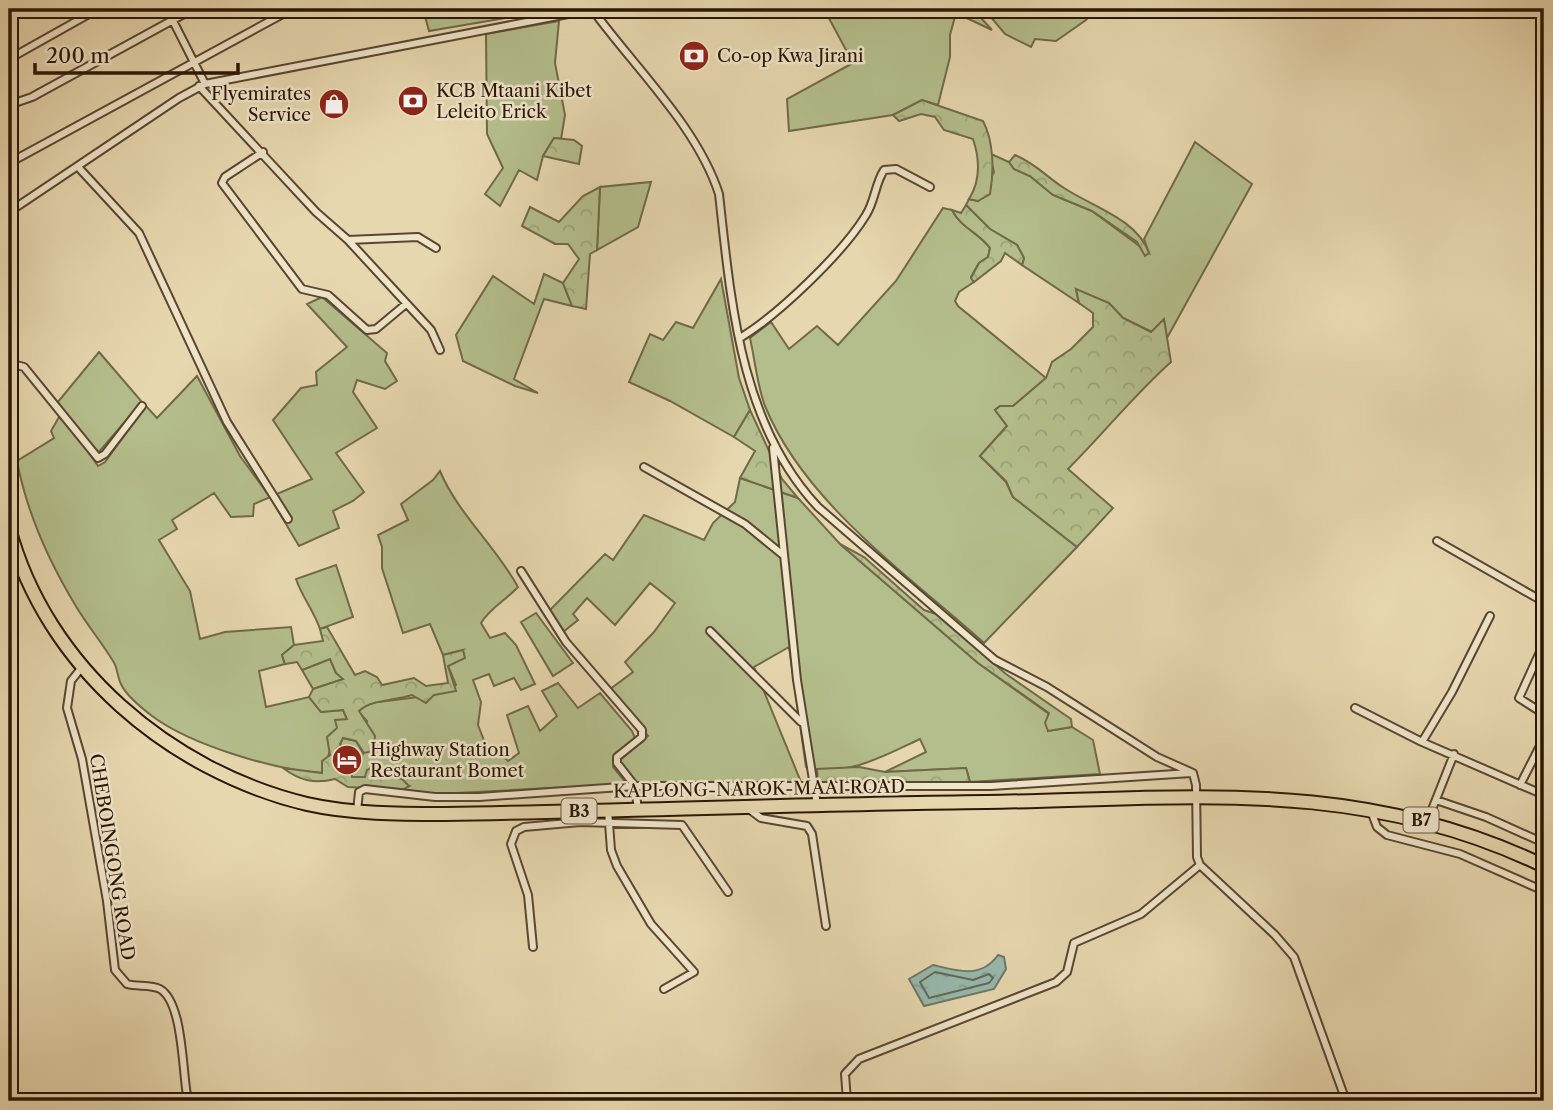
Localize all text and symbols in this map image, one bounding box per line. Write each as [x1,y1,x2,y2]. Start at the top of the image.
scale bar [35,32,238,76]
bank icon: Co-op Kwa Jirani [677,39,711,73]
text: 200 m [46,43,110,68]
place label: Co-op Kwa Jirani [717,45,864,67]
place label: KCB Mtaani Kibet Leleito Erick [436,80,592,123]
place label: Flyemirates Service [211,83,311,126]
bank icon: KCB Mtaani Kibet Leleito Erick [396,84,430,118]
shop icon: Flyemirates Service [317,87,351,121]
place label: Highway Station Restaurant Bomet [370,739,525,782]
hotel icon: Highway Station Restaurant Bomet [330,743,364,777]
street label: CHEBOINGONG ROAD [85,752,139,962]
street label: KAPLONG-NAROK-MAAI ROAD [613,775,905,803]
road number: B3 [562,798,596,824]
road number: B7 [1404,807,1438,832]

